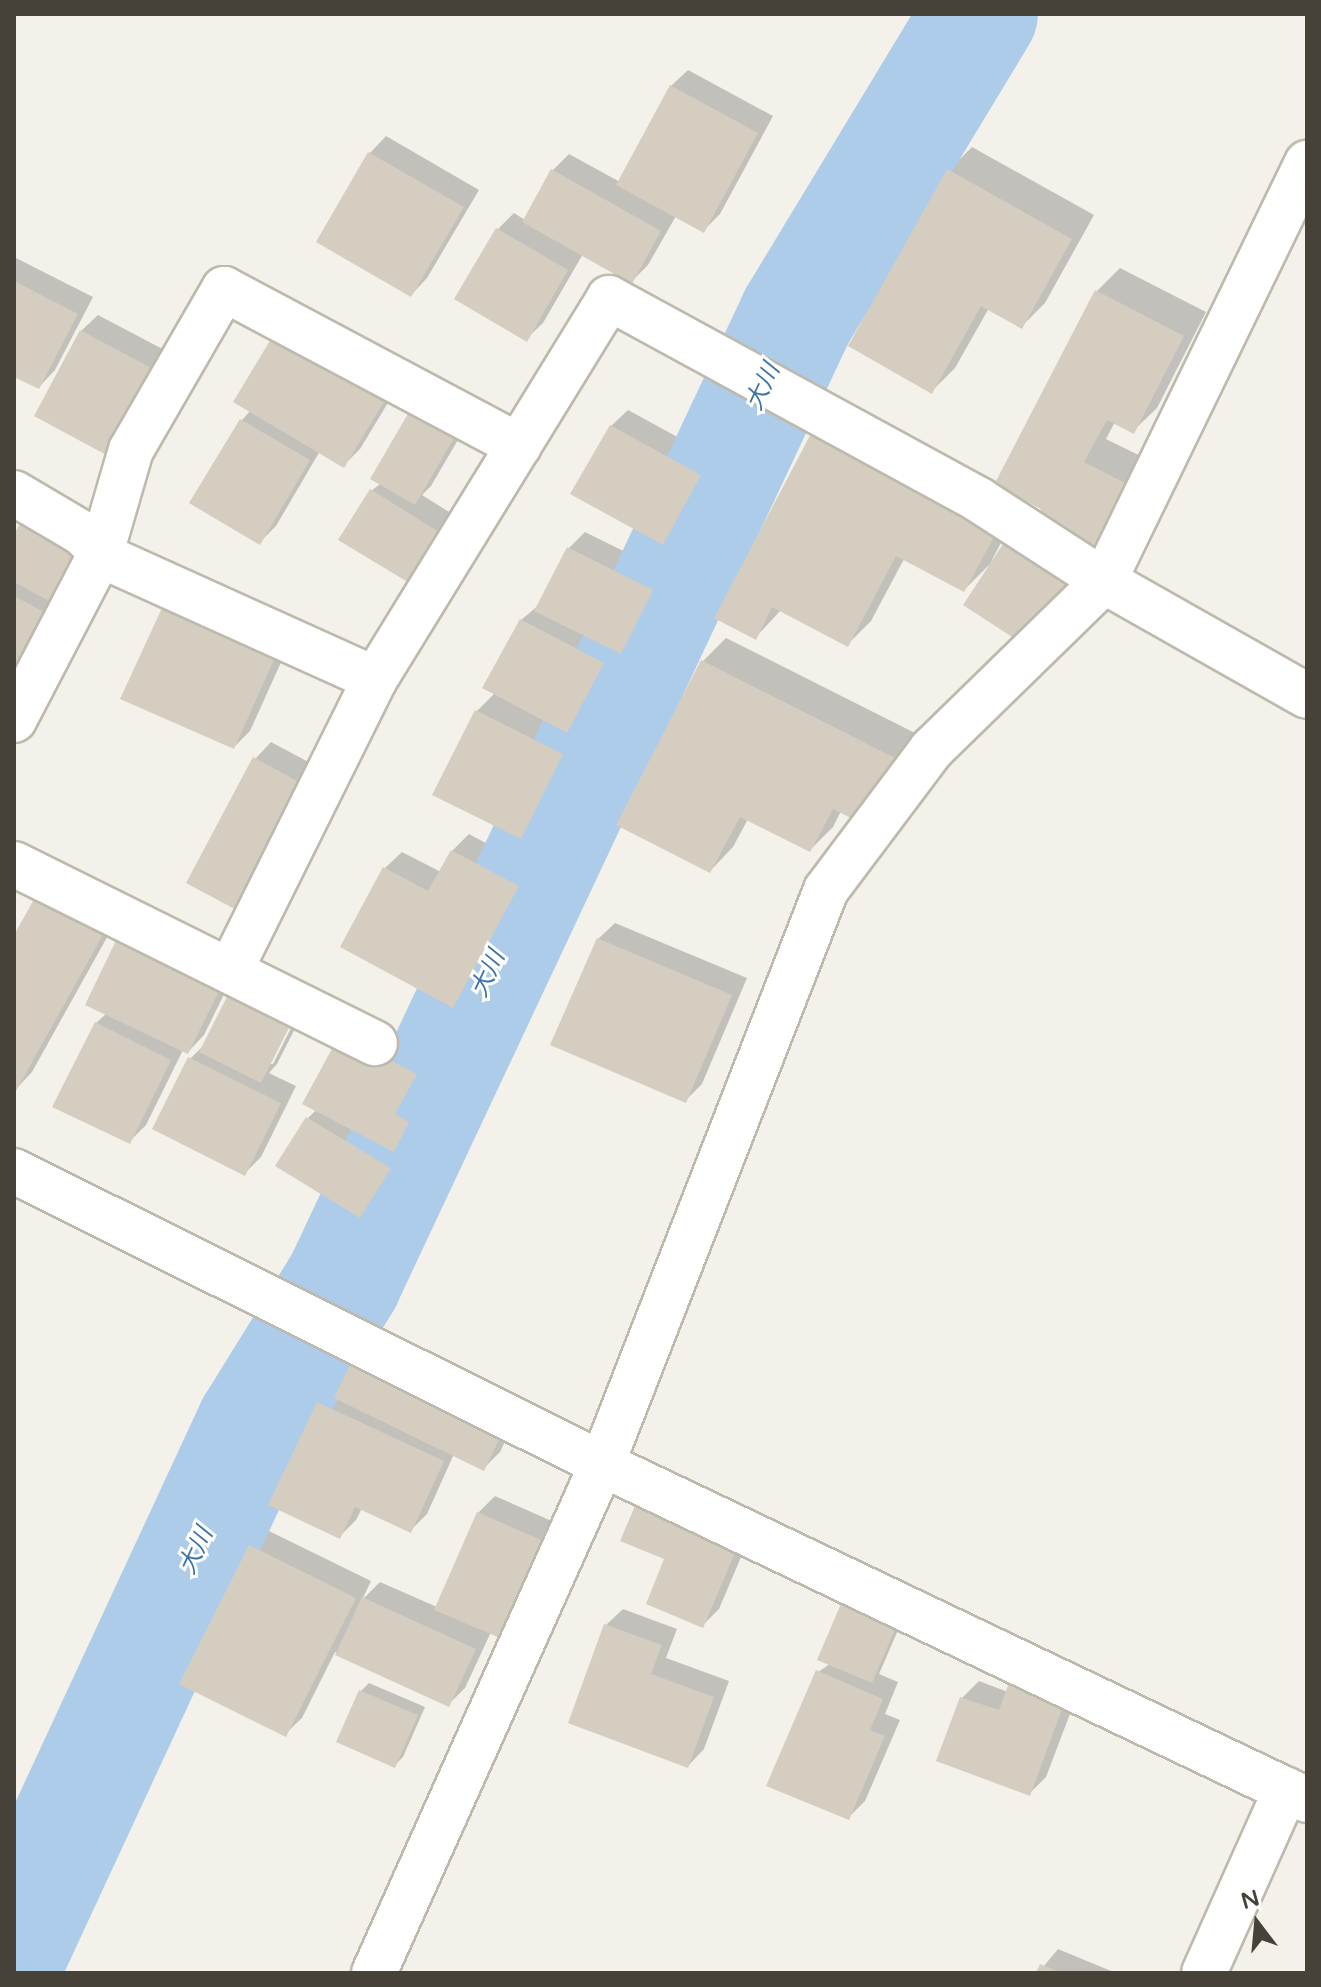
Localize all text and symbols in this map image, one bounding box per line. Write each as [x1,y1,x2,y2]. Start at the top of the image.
water label: 大川 [740,359,786,415]
water label: 大川 [465,946,511,1002]
water label: 大川 [173,1523,219,1579]
north arrow [1217,1883,1297,1963]
text: N [1238,1885,1262,1915]

